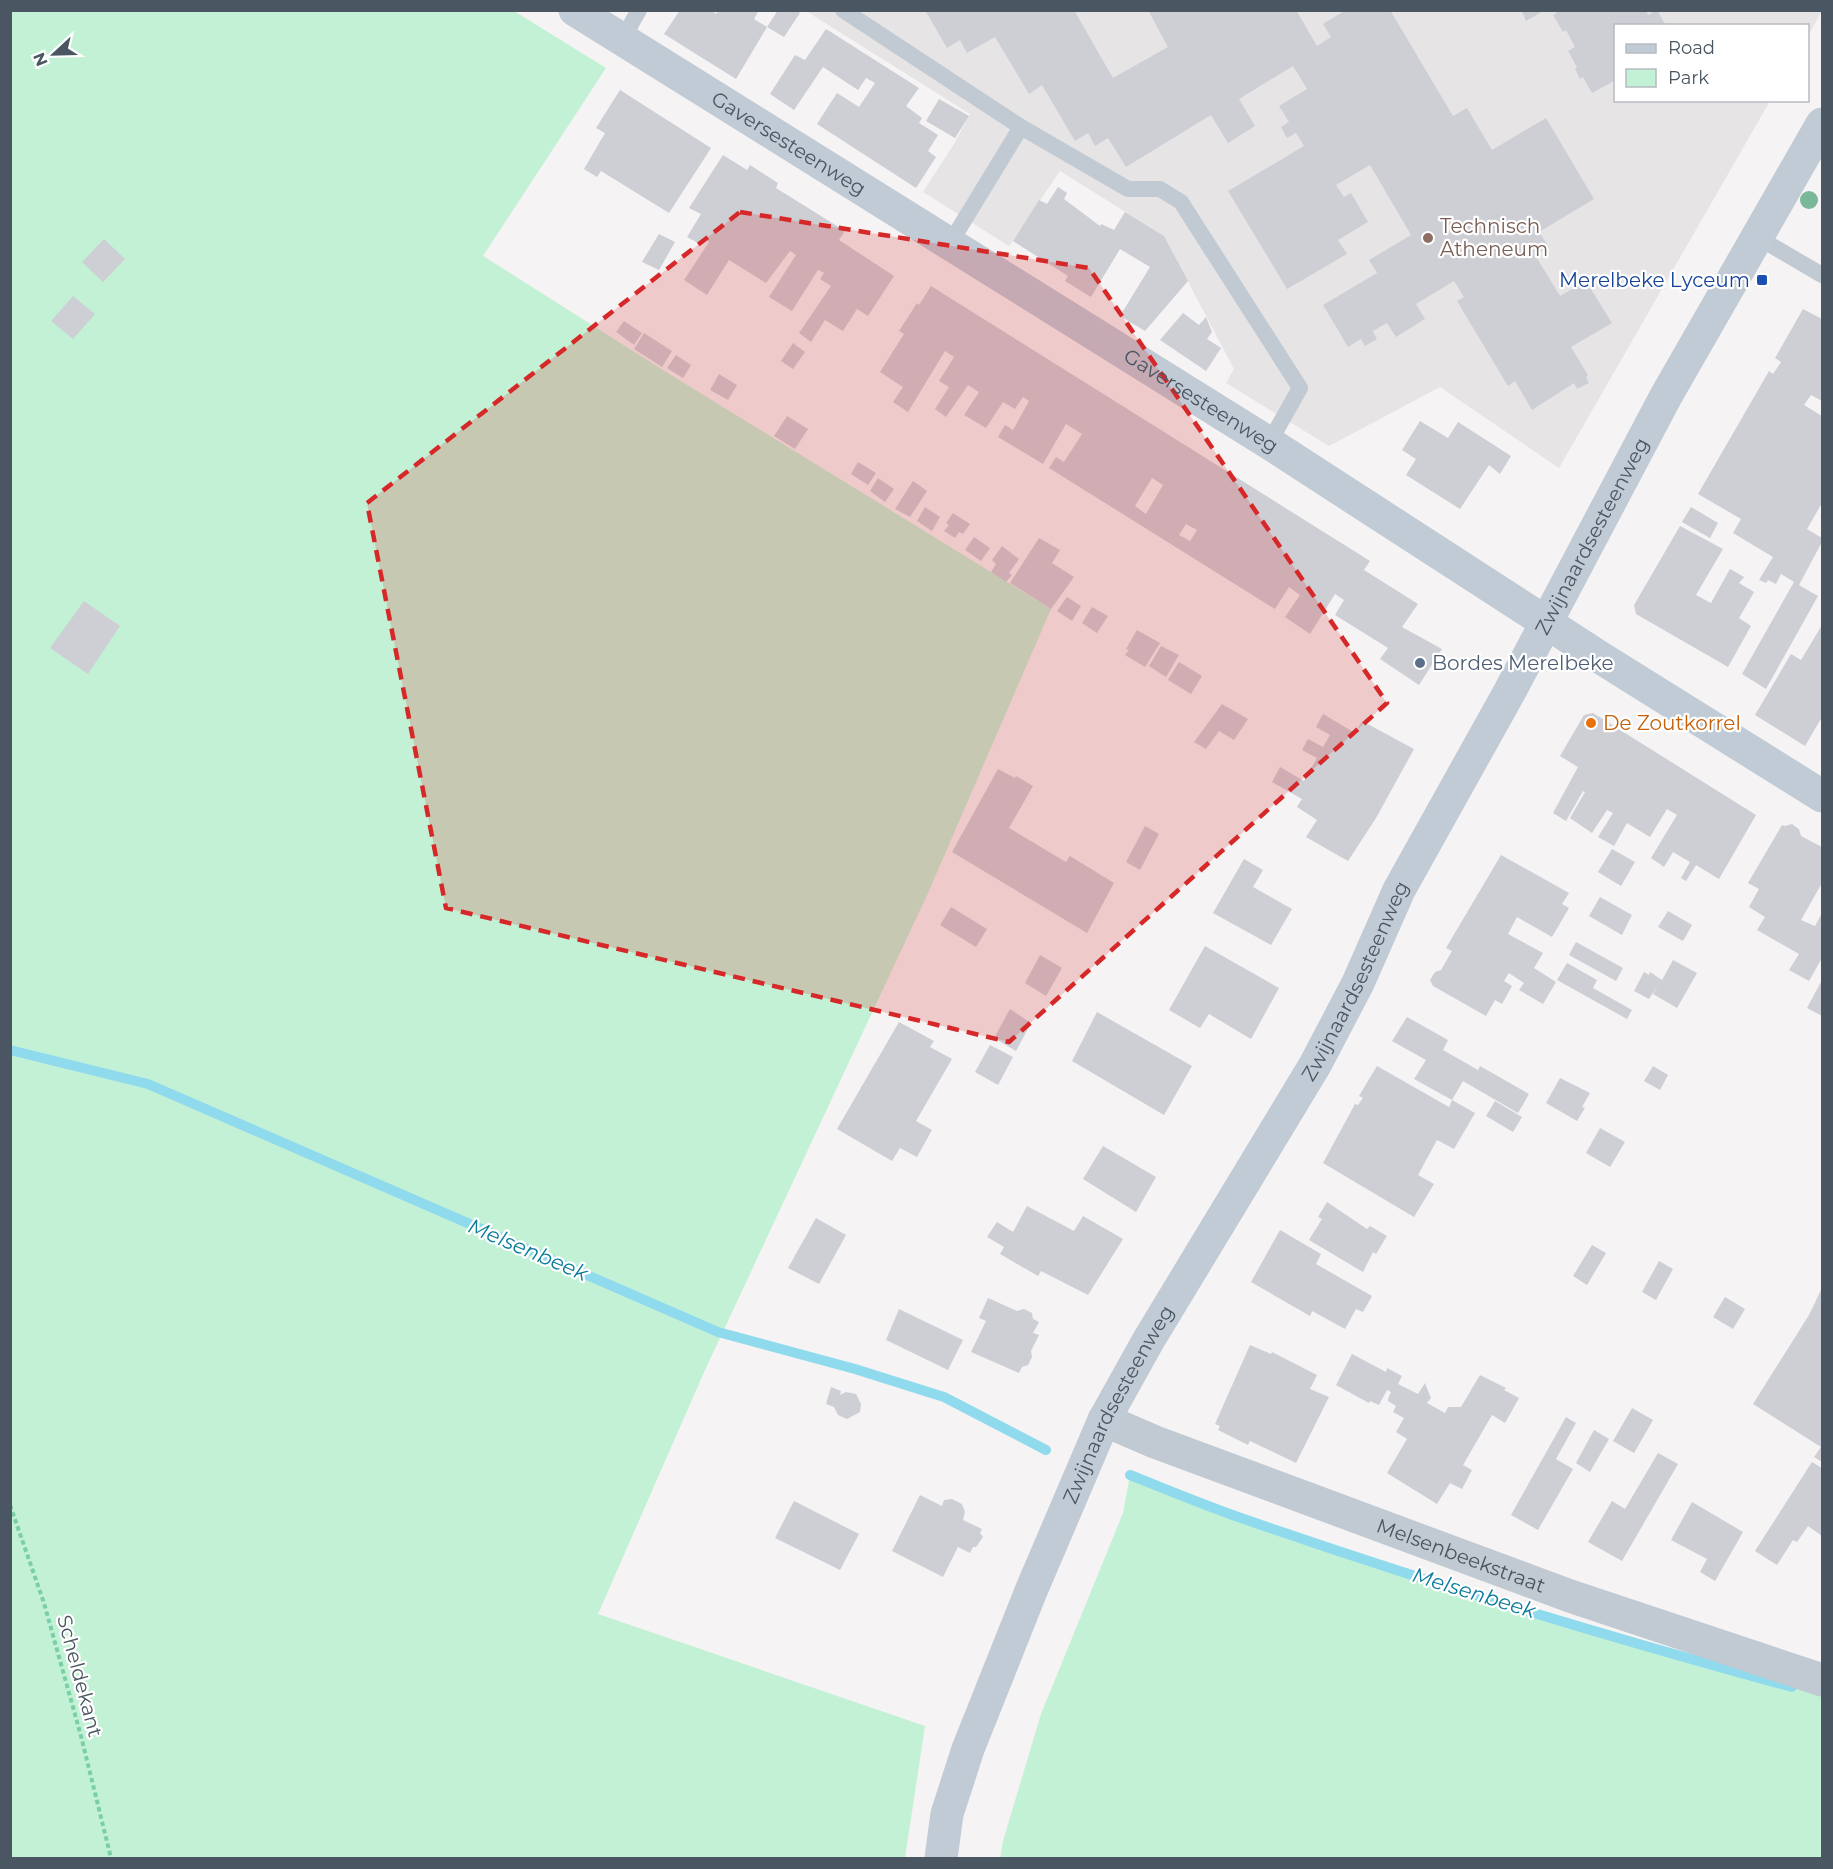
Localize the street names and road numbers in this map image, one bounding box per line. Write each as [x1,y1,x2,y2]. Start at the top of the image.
street label: Gaversesteenweg [707,86,871,201]
street label: Gaversesteenweg [1119,343,1283,458]
street label: Zwijnaardsesteenweg [1530,433,1654,639]
street label: Zwijnaardsesteenweg [1296,876,1414,1085]
street label: Zwijnaardsesteenweg [1058,1301,1179,1507]
street label: Melsenbeekstraat [1373,1514,1549,1598]
street label: Scheldekant [52,1612,108,1740]

